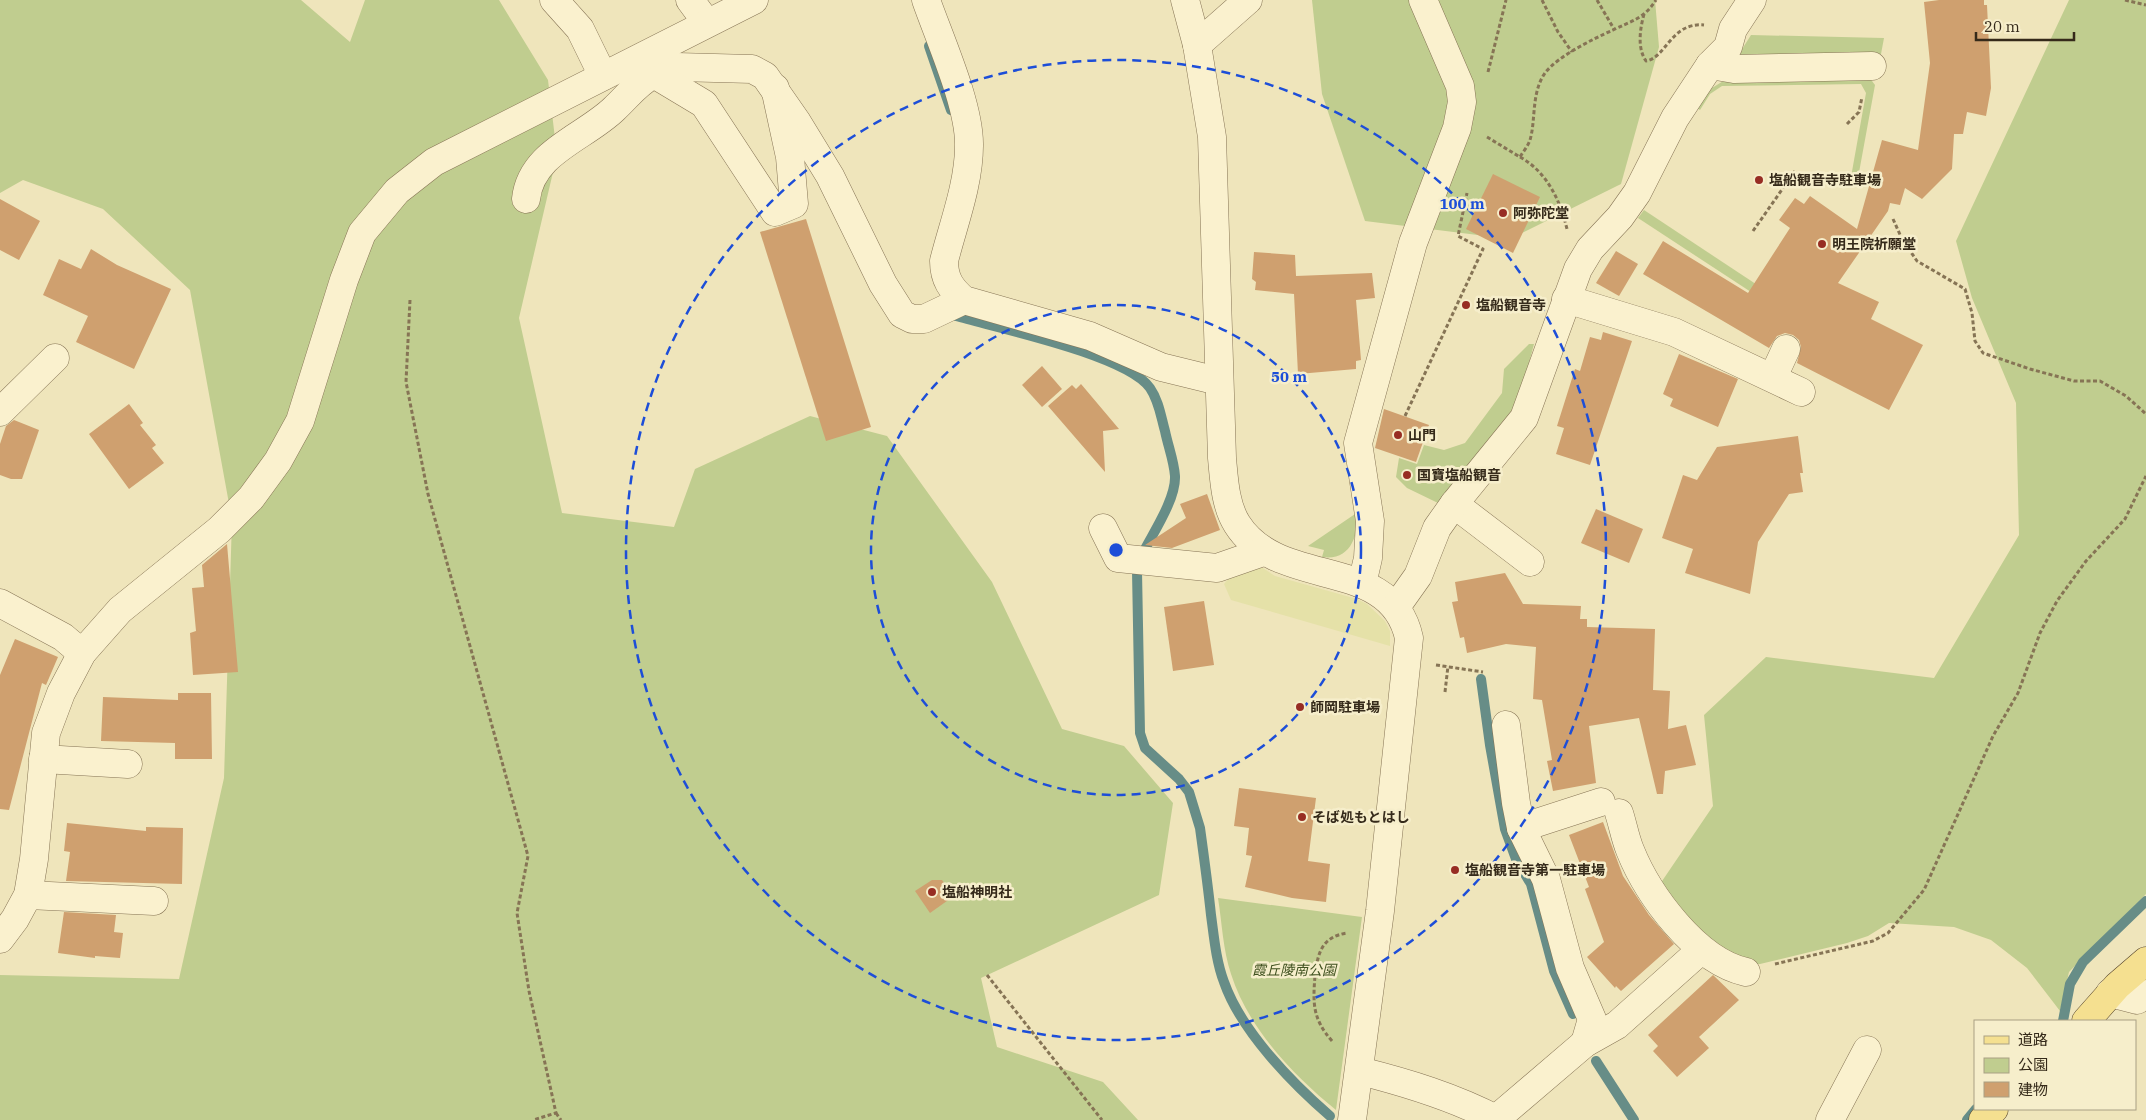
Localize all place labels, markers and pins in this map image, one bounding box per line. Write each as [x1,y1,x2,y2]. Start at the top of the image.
place label: 塩船観音寺駐車場 [1769,171,1881,189]
marker: 塩船観音寺駐車場 [1753,174,1765,186]
place label: 阿弥陀堂 [1513,204,1569,222]
marker: 阿弥陀堂 [1497,207,1509,219]
place label: 明王院祈願堂 [1832,235,1916,253]
marker: 明王院祈願堂 [1816,238,1828,250]
place label: 塩船観音寺 [1476,296,1546,314]
marker: 塩船観音寺 [1460,299,1472,311]
place label: 山門 [1408,426,1436,444]
marker: 山門 [1392,429,1404,441]
place label: 国寶塩船観音 [1417,466,1501,484]
marker: 国寶塩船観音 [1401,469,1413,481]
centre of rings [1107,541,1125,559]
place label: 師岡駐車場 [1310,698,1380,716]
marker: 師岡駐車場 [1294,701,1306,713]
place label: そば処もとはし [1312,808,1410,826]
marker: そば処もとはし [1296,811,1308,823]
place label: 塩船観音寺第一駐車場 [1465,861,1605,879]
marker: 塩船観音寺第一駐車場 [1449,864,1461,876]
place label: 塩船神明社 [942,883,1012,901]
marker: 塩船神明社 [926,886,938,898]

